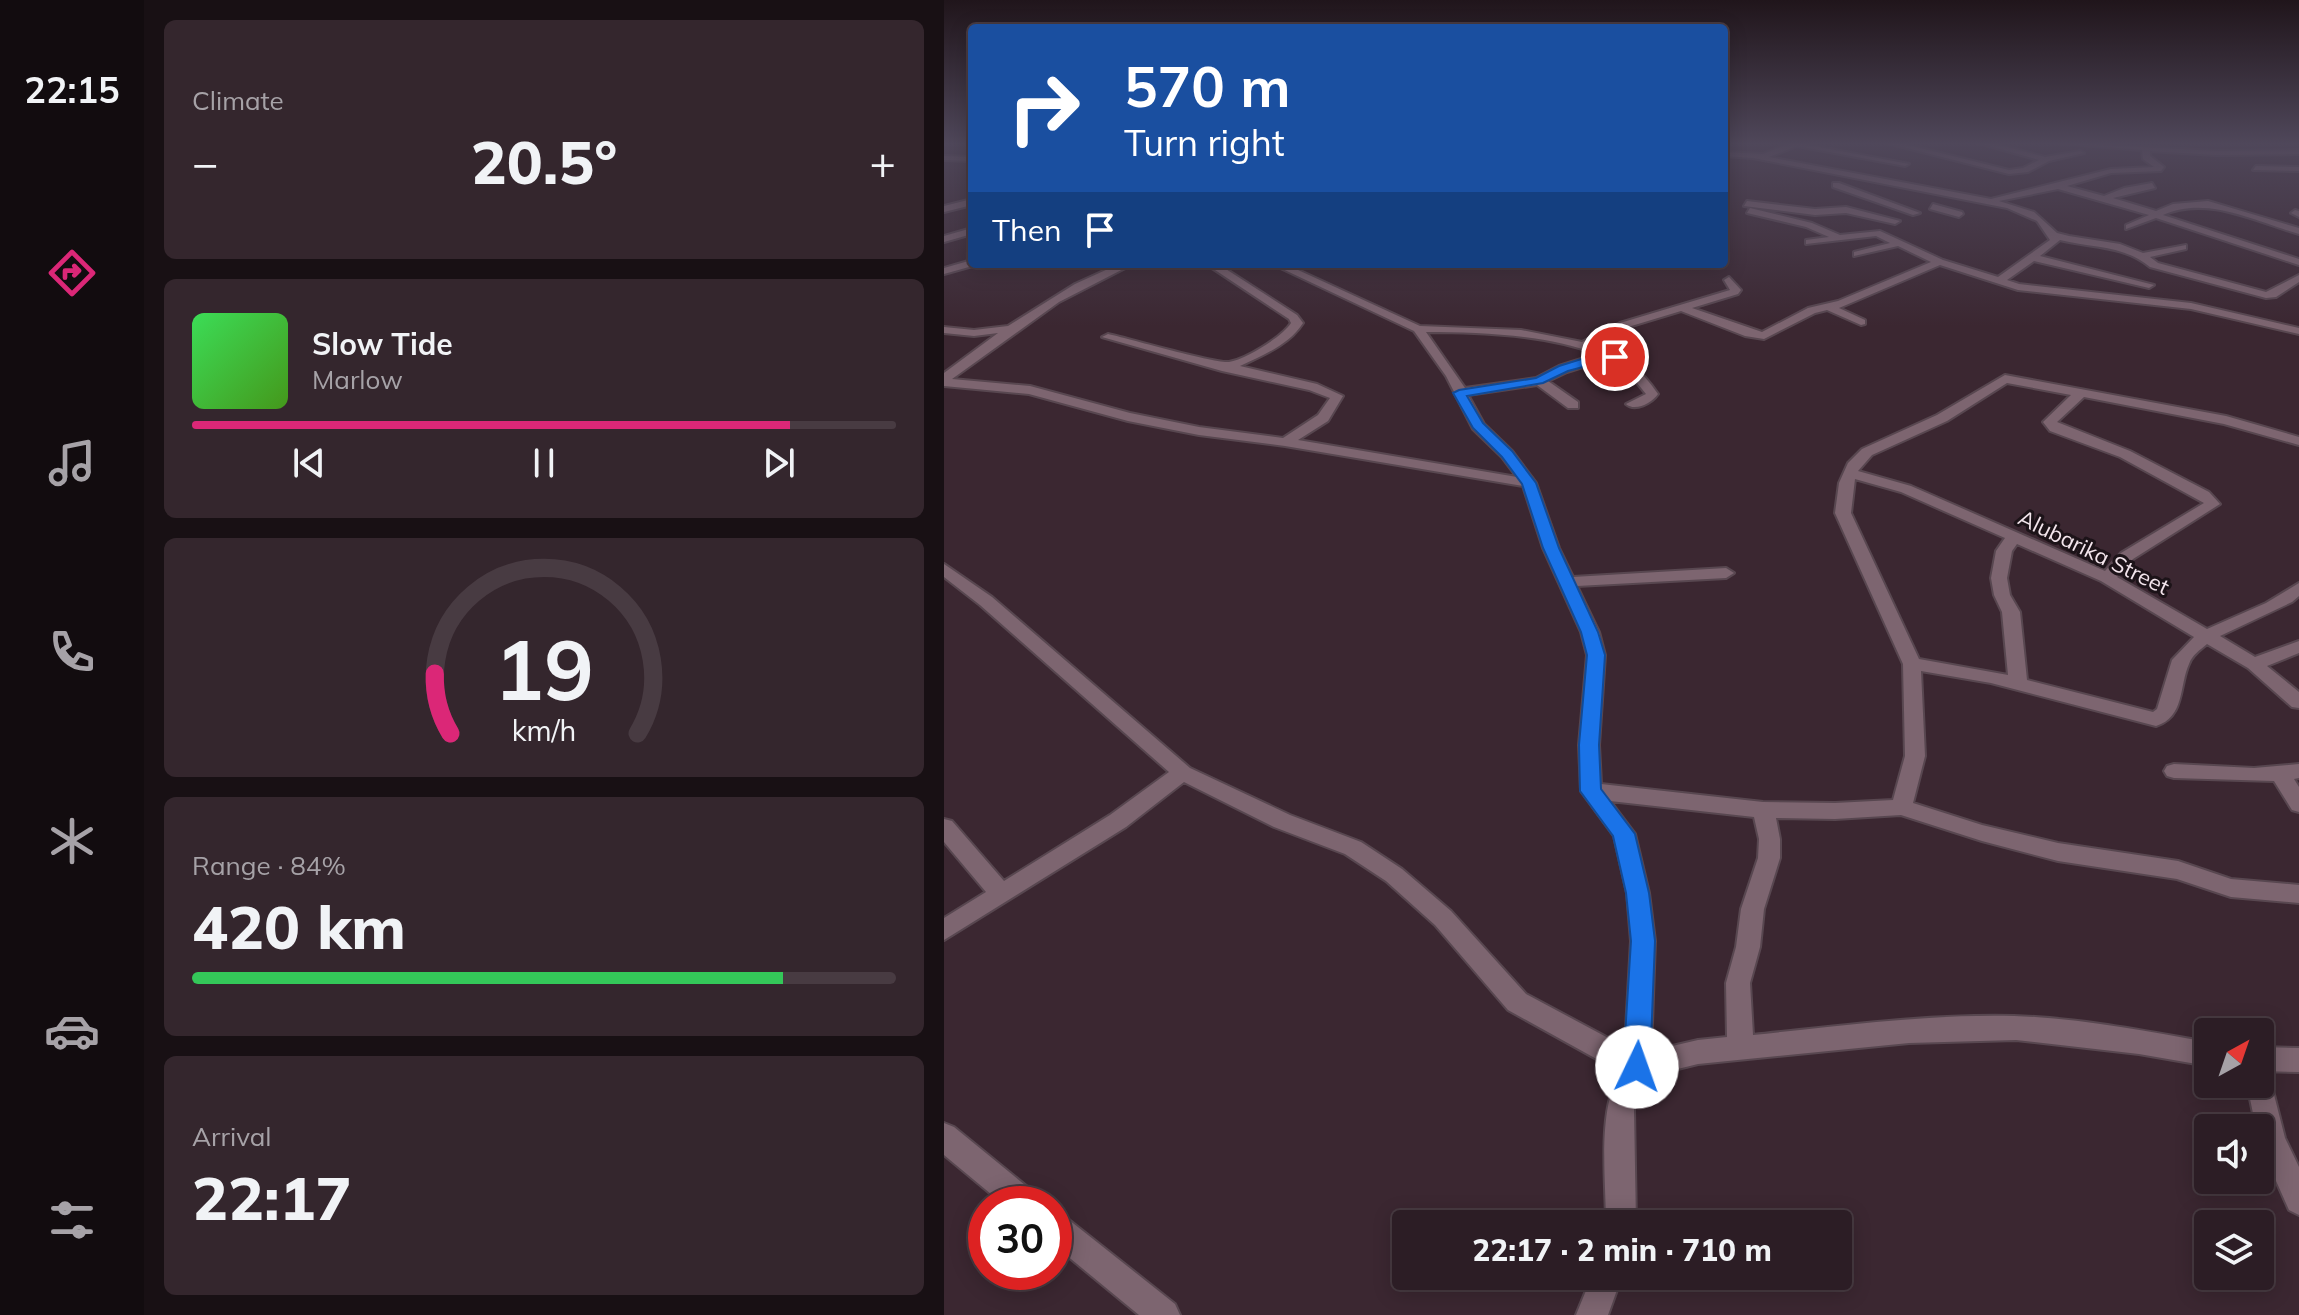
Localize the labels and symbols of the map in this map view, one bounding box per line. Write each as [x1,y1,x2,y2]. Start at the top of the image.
pin [1581,323,1649,391]
street label: Alubarika Street [2014,503,2174,601]
north arrow [2194,1018,2274,1098]
position arrow [1595,1025,1679,1109]
speed limit sign: 30 [968,1186,1072,1290]

